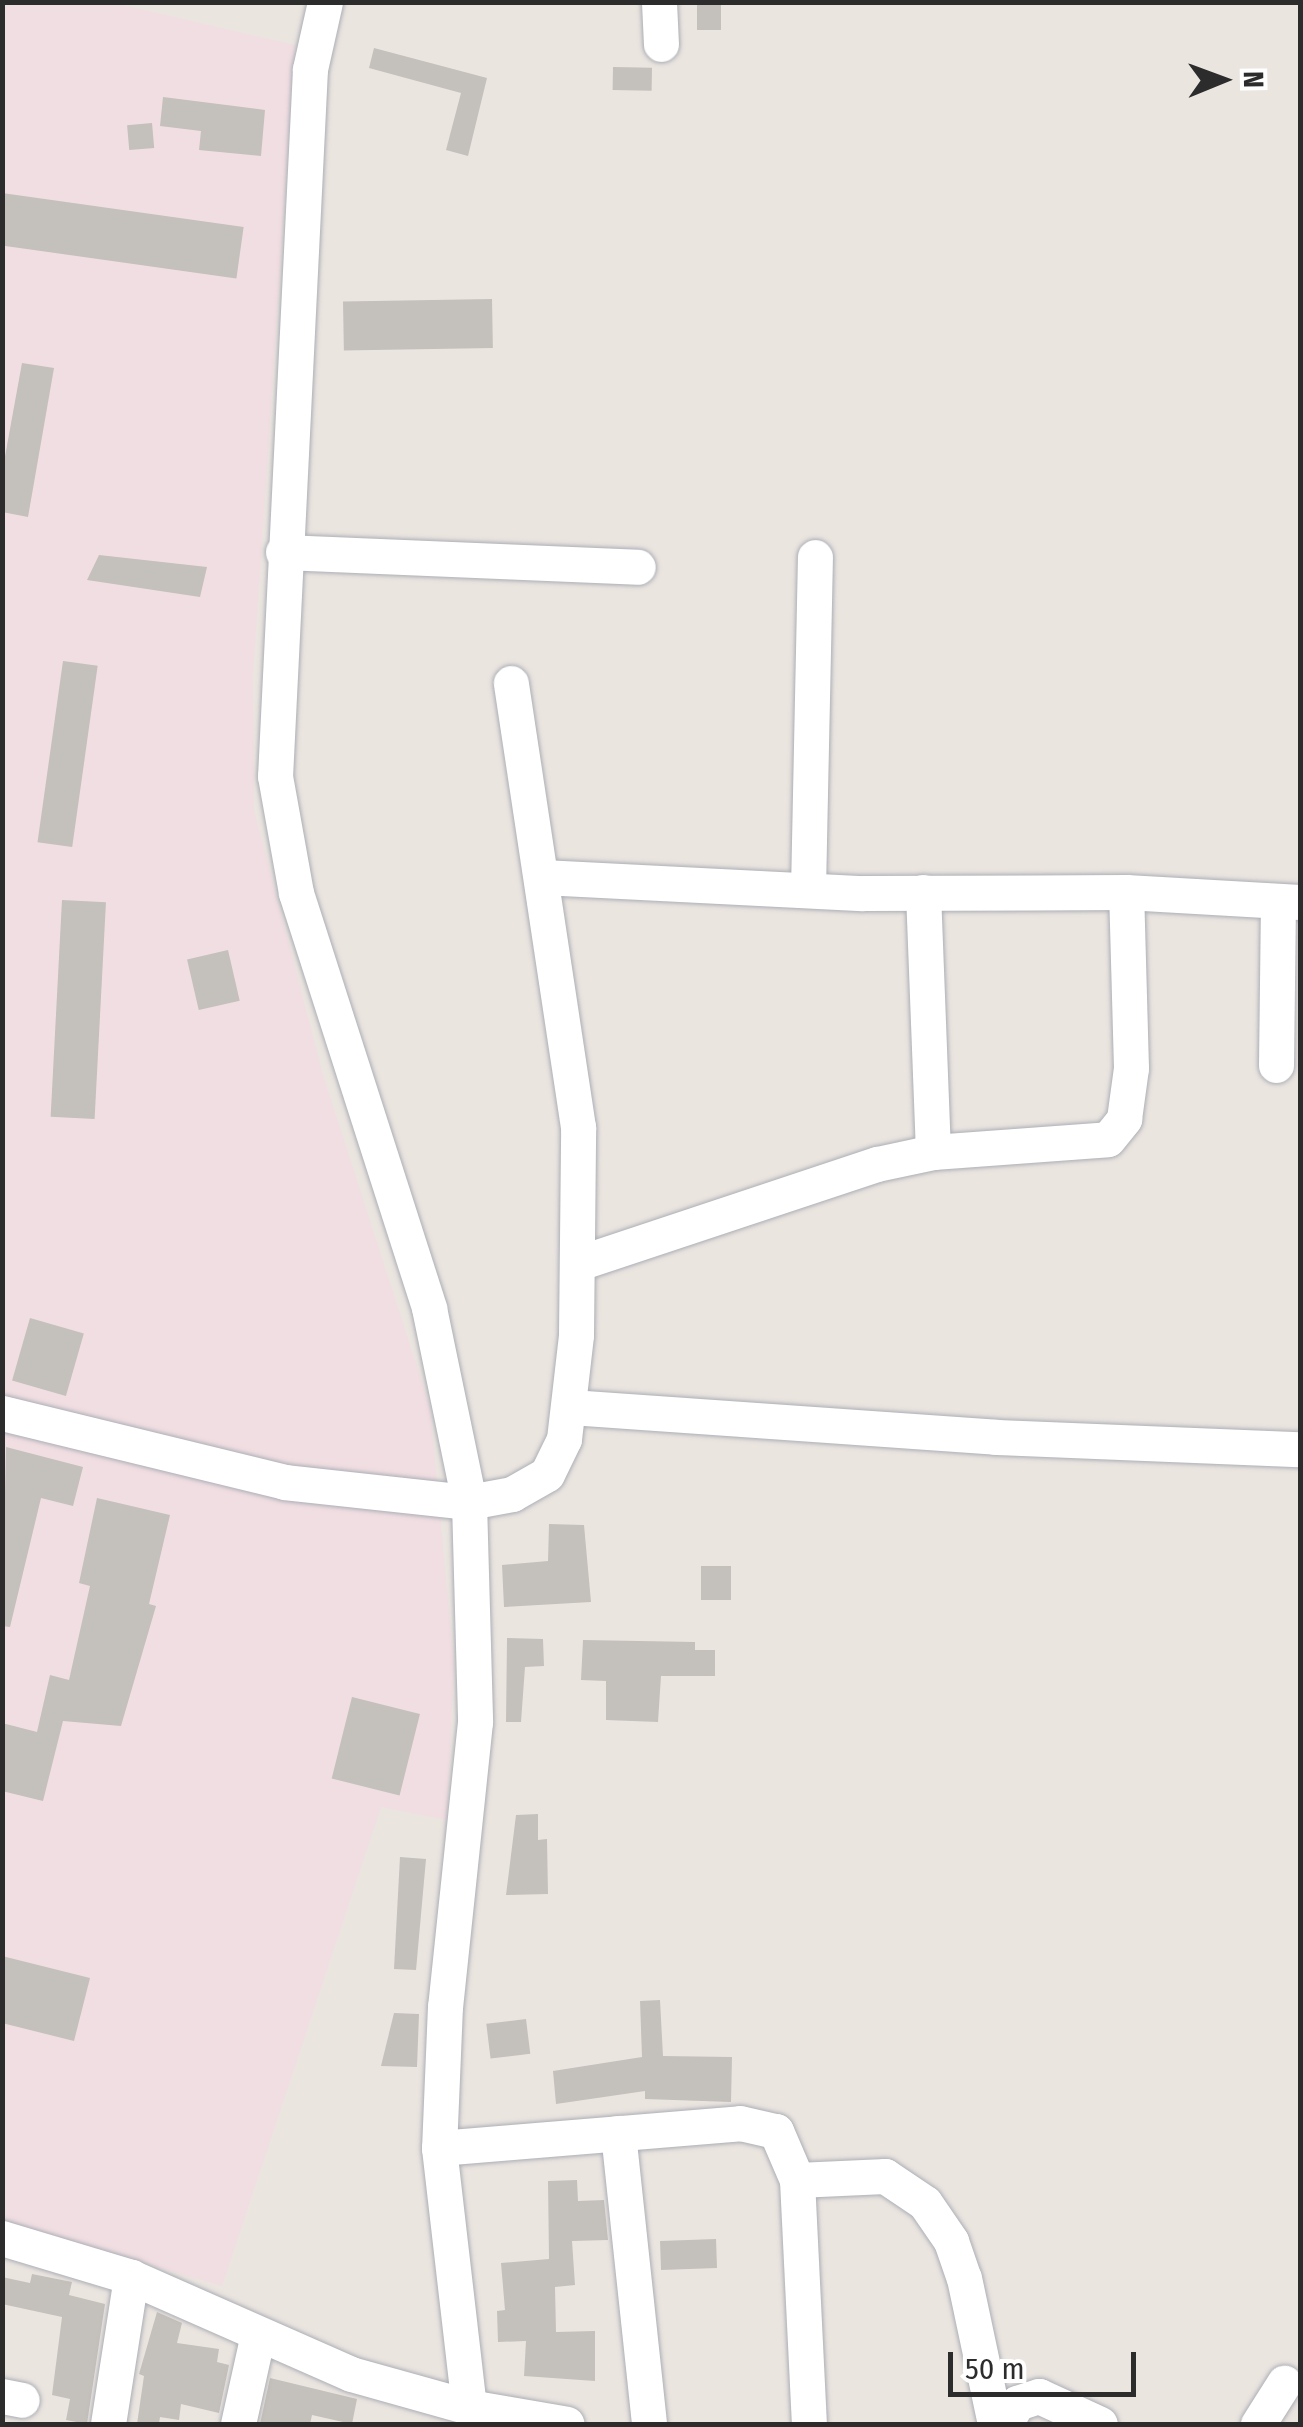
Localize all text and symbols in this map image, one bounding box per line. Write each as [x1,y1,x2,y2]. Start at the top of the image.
north arrow [1173,30,1273,130]
text: N [1237,71,1270,88]
scale bar [953,2332,1140,2394]
text: 50 m [965,2351,1025,2387]

